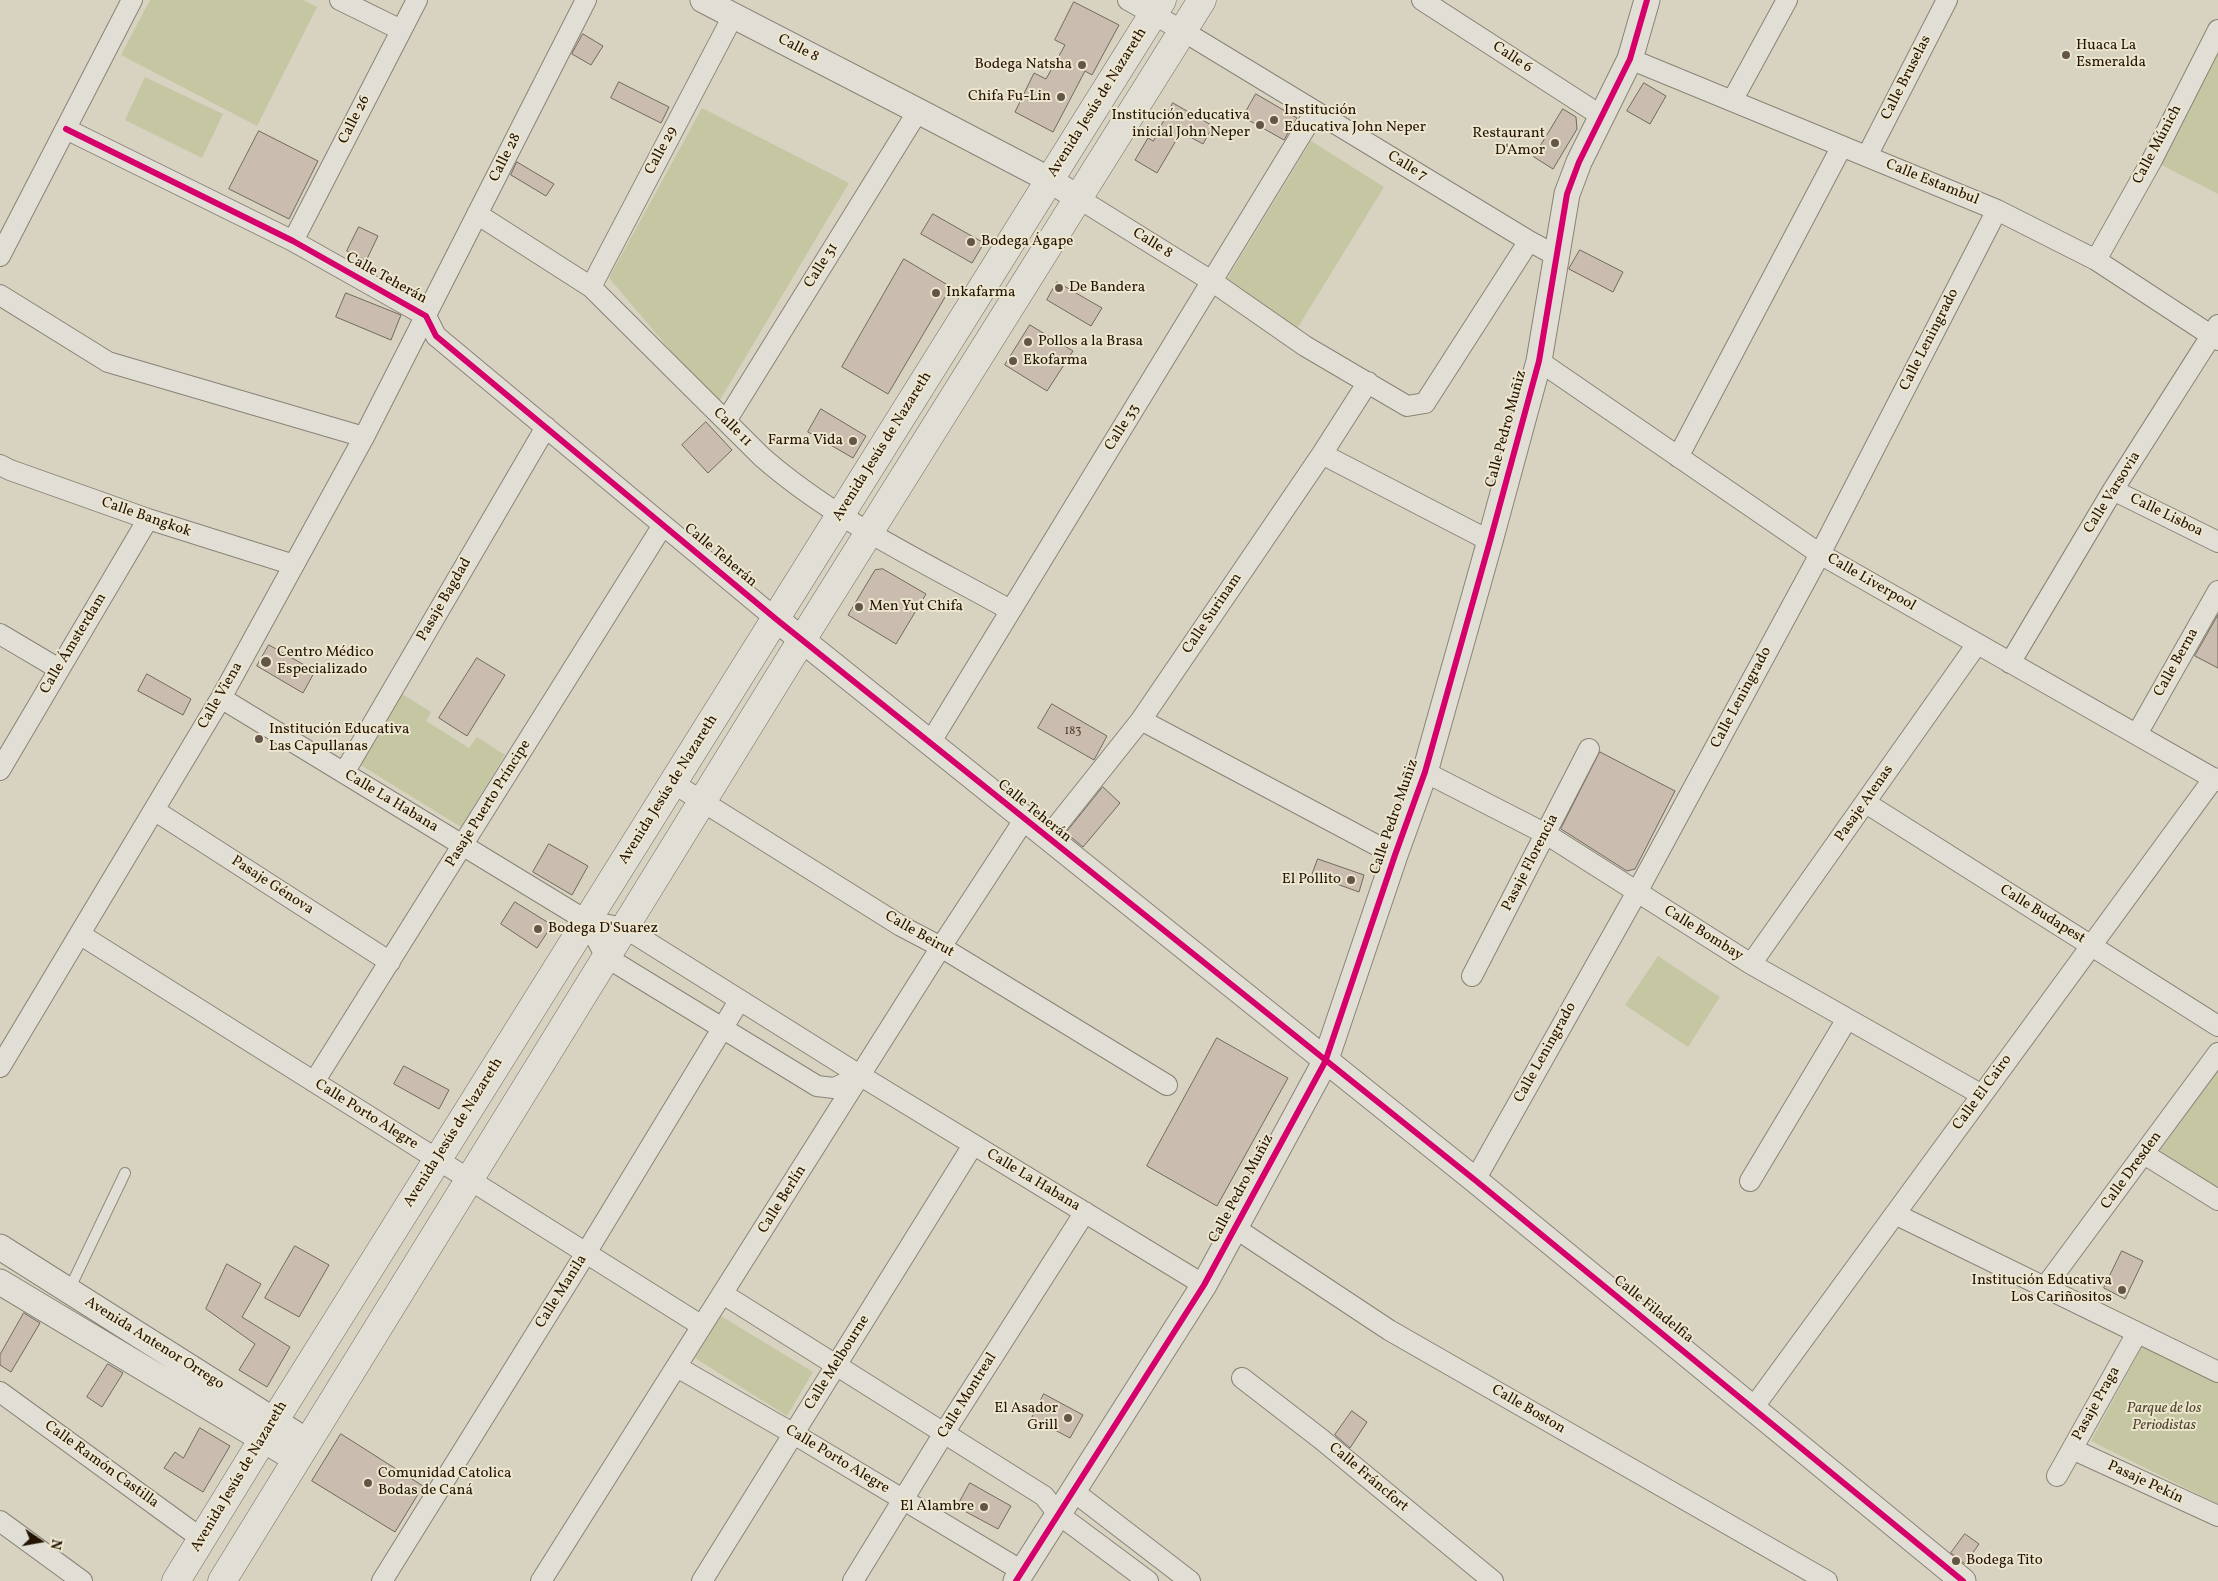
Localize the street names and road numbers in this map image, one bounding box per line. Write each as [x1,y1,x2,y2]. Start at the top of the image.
street label: Avenida Jesús de Nazareth [1045,25,1151,181]
street label: Calle 8 [774,31,822,67]
street label: Calle Bruselas [1878,33,1936,123]
street label: Calle 6 [1489,38,1535,78]
street label: Calle 26 [335,93,375,147]
street label: Calle Múnich [2130,102,2186,188]
street label: Calle 29 [642,124,682,178]
street label: Calle 28 [486,131,526,185]
street label: Calle 7 [1384,148,1430,186]
street label: Calle Estambul [1883,156,1981,210]
street label: Calle 8 [1129,225,1175,263]
street label: Calle 31 [801,240,843,292]
street label: Calle Teherán [342,249,430,309]
street label: Calle Leningrado [1897,286,1963,394]
street label: Calle Pedro Muñiz [1483,368,1531,490]
street label: Avenida Jesús de Nazareth [830,369,936,525]
street label: Calle 33 [1102,401,1144,455]
street label: Calle 11 [709,405,755,451]
street label: Calle Varsovia [2081,449,2145,537]
street label: Calle Lisboa [2126,491,2206,541]
street label: Calle Bangkok [99,494,193,542]
street label: Calle Teherán [680,520,760,592]
street label: Calle Liverpool [1823,550,1919,616]
street label: Pasaje Bagdad [414,555,476,645]
street label: Calle Surinam [1179,570,1247,658]
street label: Calle Ámsterdam [37,590,111,698]
street label: Calle Berna [2151,626,2203,700]
street label: Calle Leningrado [1708,644,1776,752]
street label: Calle Viena [195,659,247,733]
street label: Avenida Jesús de Nazareth [616,712,722,868]
street label: Pasaje Puerto Príncipe [443,737,535,871]
street label: Calle Pedro Muñiz [1367,757,1423,877]
street label: Pasaje Atenas [1832,762,1898,846]
street label: Calle La Habana [341,767,441,837]
street label: Calle Teherán [993,777,1075,847]
street label: Pasaje Florencia [1499,812,1563,914]
street label: Pasaje Génova [227,853,317,919]
street label: Calle Budapest [1996,882,2088,948]
street label: Calle Bombay [1660,902,1746,966]
street label: Calle Beirut [881,908,957,962]
street label: Calle Leningrado [1511,1000,1581,1106]
street label: Calle El Cairo [1950,1052,2016,1134]
street label: Avenida Jesús de Nazareth [401,1055,507,1211]
street label: Calle Porto Alegre [311,1076,421,1154]
street label: Calle Dresden [2098,1129,2166,1213]
street label: Calle Pedro Muñiz [1206,1131,1278,1247]
street label: Calle La Habana [983,1146,1083,1216]
street label: Calle Berlín [755,1163,811,1237]
street label: Calle Manila [532,1252,592,1332]
street label: Calle Filadelfia [1609,1272,1697,1348]
street label: Avenida Antenor Orrego [81,1294,227,1394]
street label: Calle Melbourne [802,1312,874,1414]
street label: Calle Montreal [935,1350,1001,1442]
street label: Pasaje Praga [2069,1364,2125,1444]
street label: Calle Boston [1488,1382,1568,1438]
street label: Avenida Jesús de Nazareth [188,1398,292,1556]
street label: Calle Ramón Castilla [40,1417,162,1513]
street label: Calle Porto Alegre [782,1422,892,1498]
street label: Calle Fráncfort [1325,1439,1411,1517]
street label: Pasaje Pekín [2104,1458,2186,1508]

